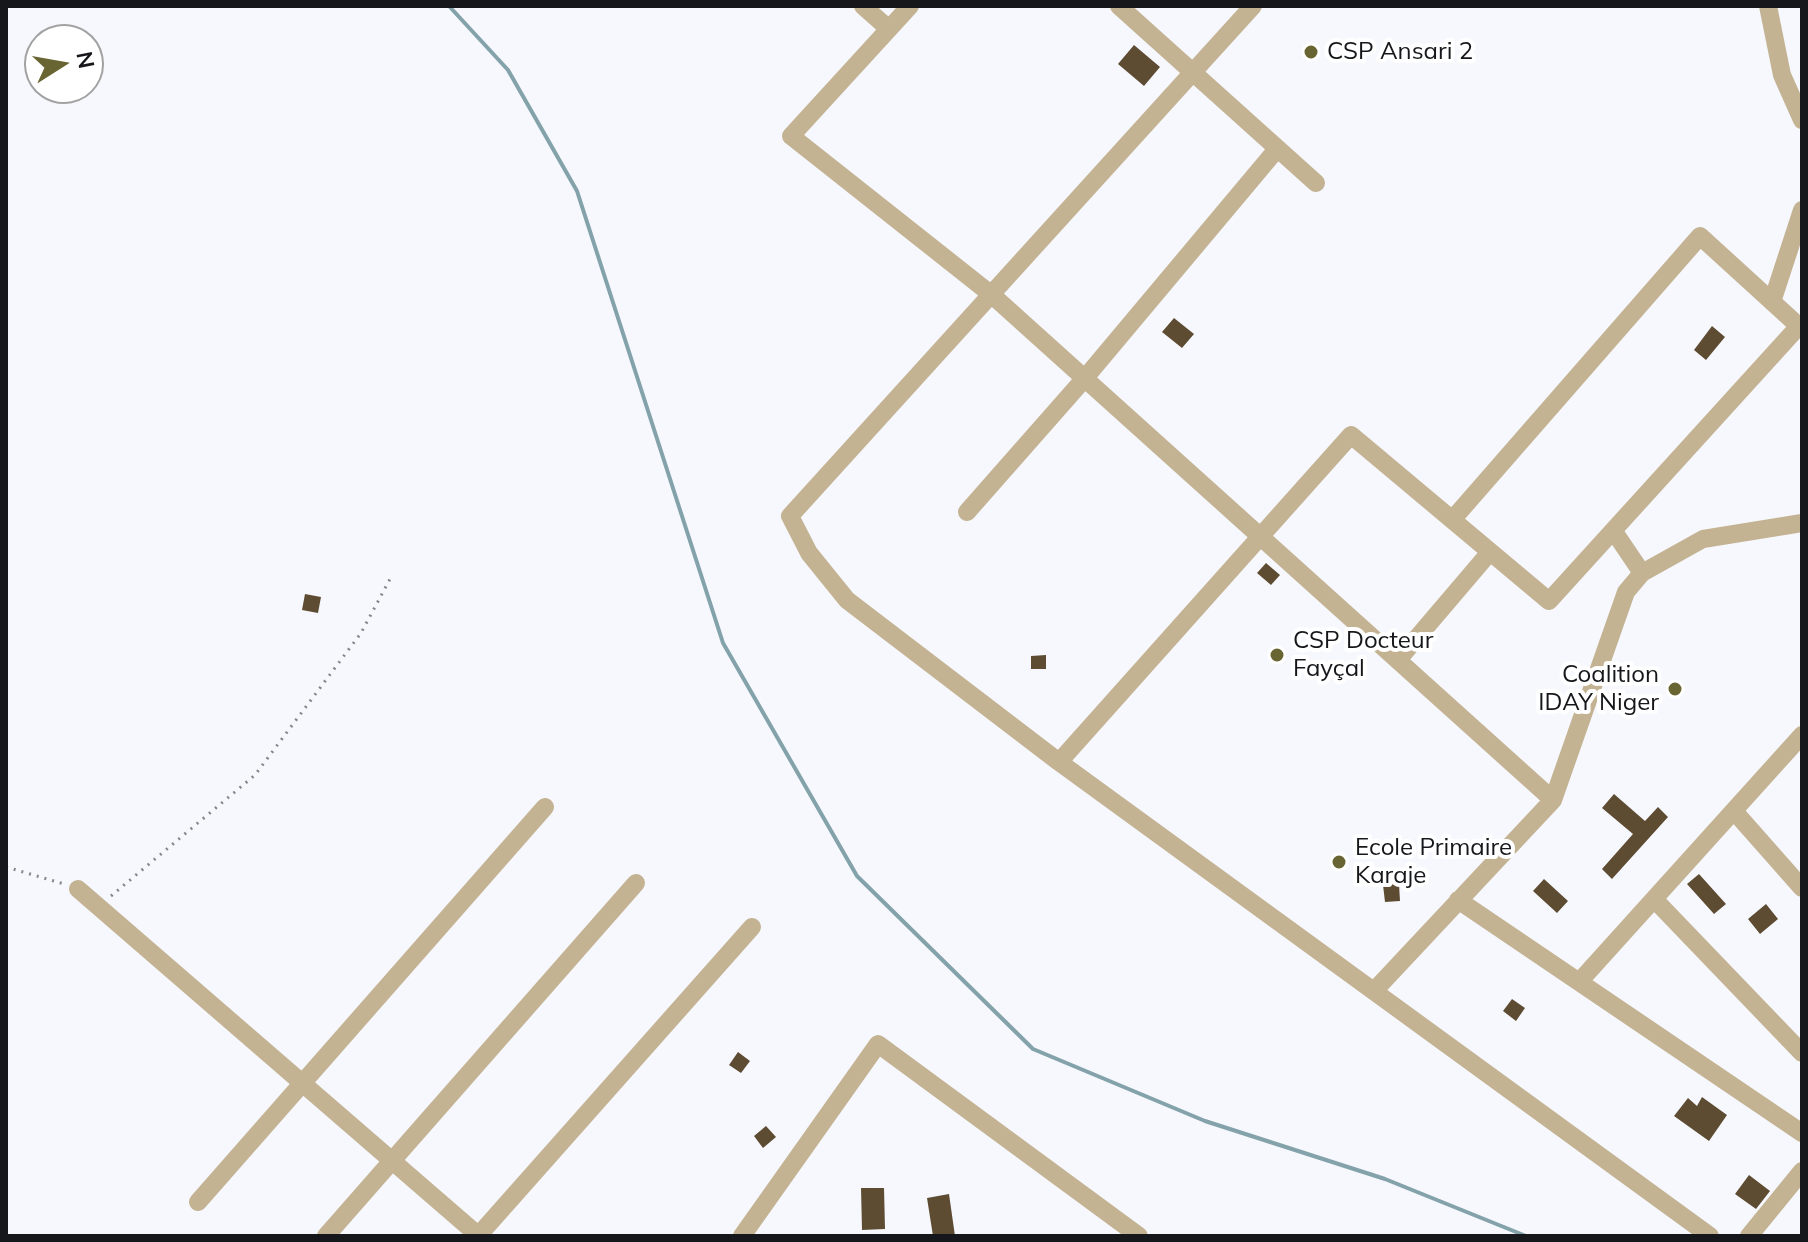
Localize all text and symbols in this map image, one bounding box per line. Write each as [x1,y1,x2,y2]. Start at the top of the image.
north arrow [24,24,104,104]
place label: CSP Ansari 2 [1327,38,1473,66]
marker: CSP Ansari 2 [1302,43,1320,61]
text: N [70,49,101,71]
place label: CSP Docteur Fayçal [1293,627,1433,683]
marker: CSP Docteur Fayçal [1268,646,1286,664]
place label: Coalition IDAY Niger [1538,661,1659,717]
marker: Coalition IDAY Niger [1666,680,1684,698]
place label: Ecole Primaire Karaje [1355,834,1512,890]
marker: Ecole Primaire Karaje [1330,853,1348,871]

